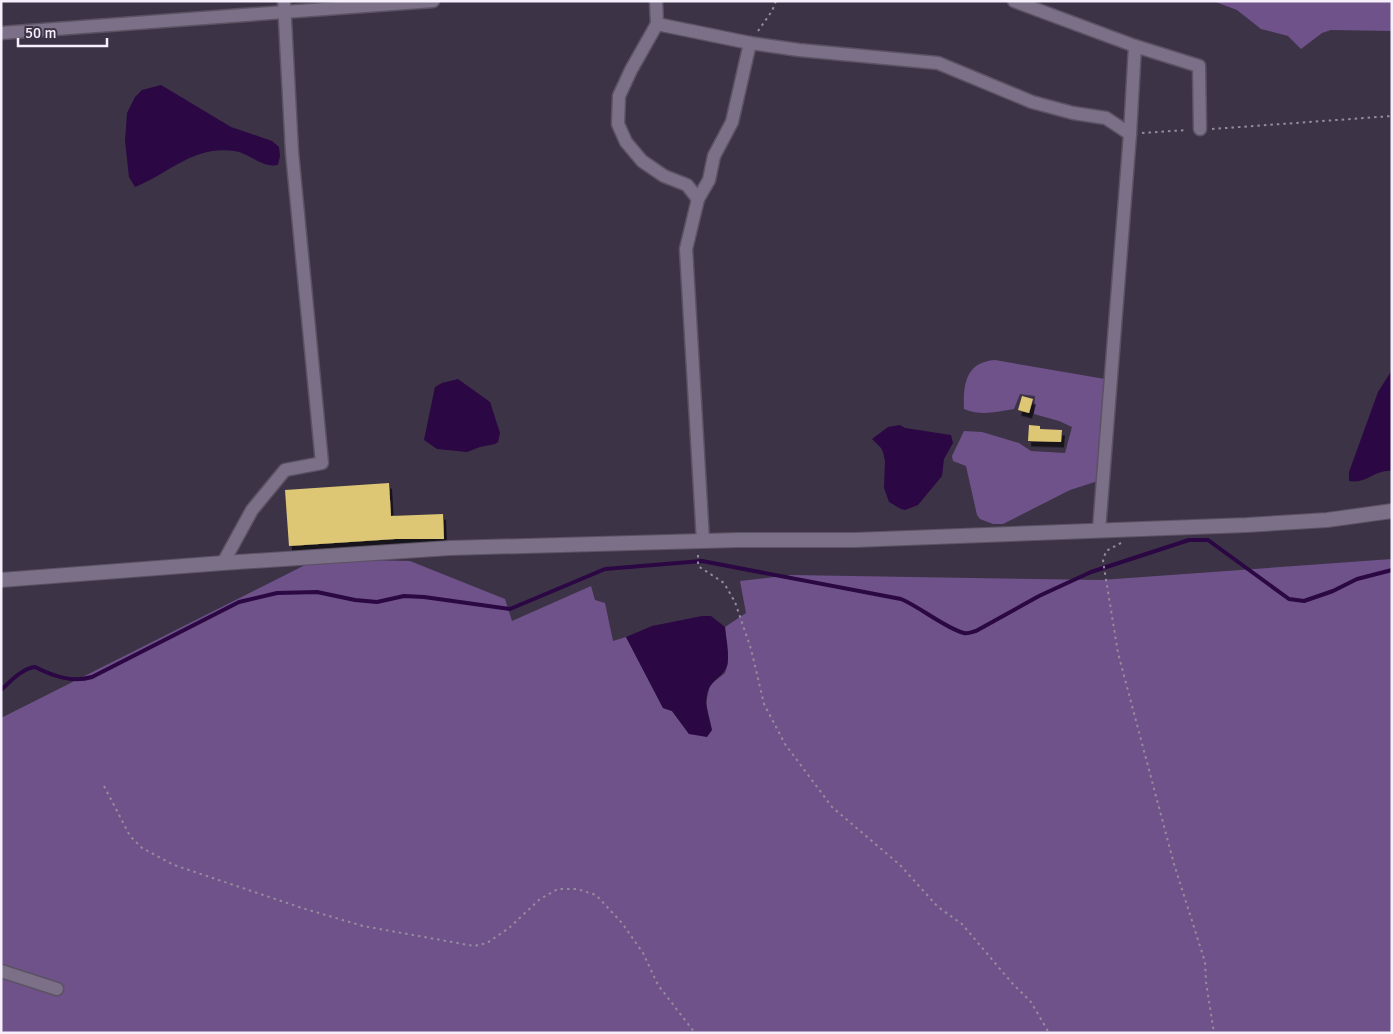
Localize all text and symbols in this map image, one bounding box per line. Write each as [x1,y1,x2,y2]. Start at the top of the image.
scale bar [18,15,106,47]
text: 50 m [25,24,56,42]

